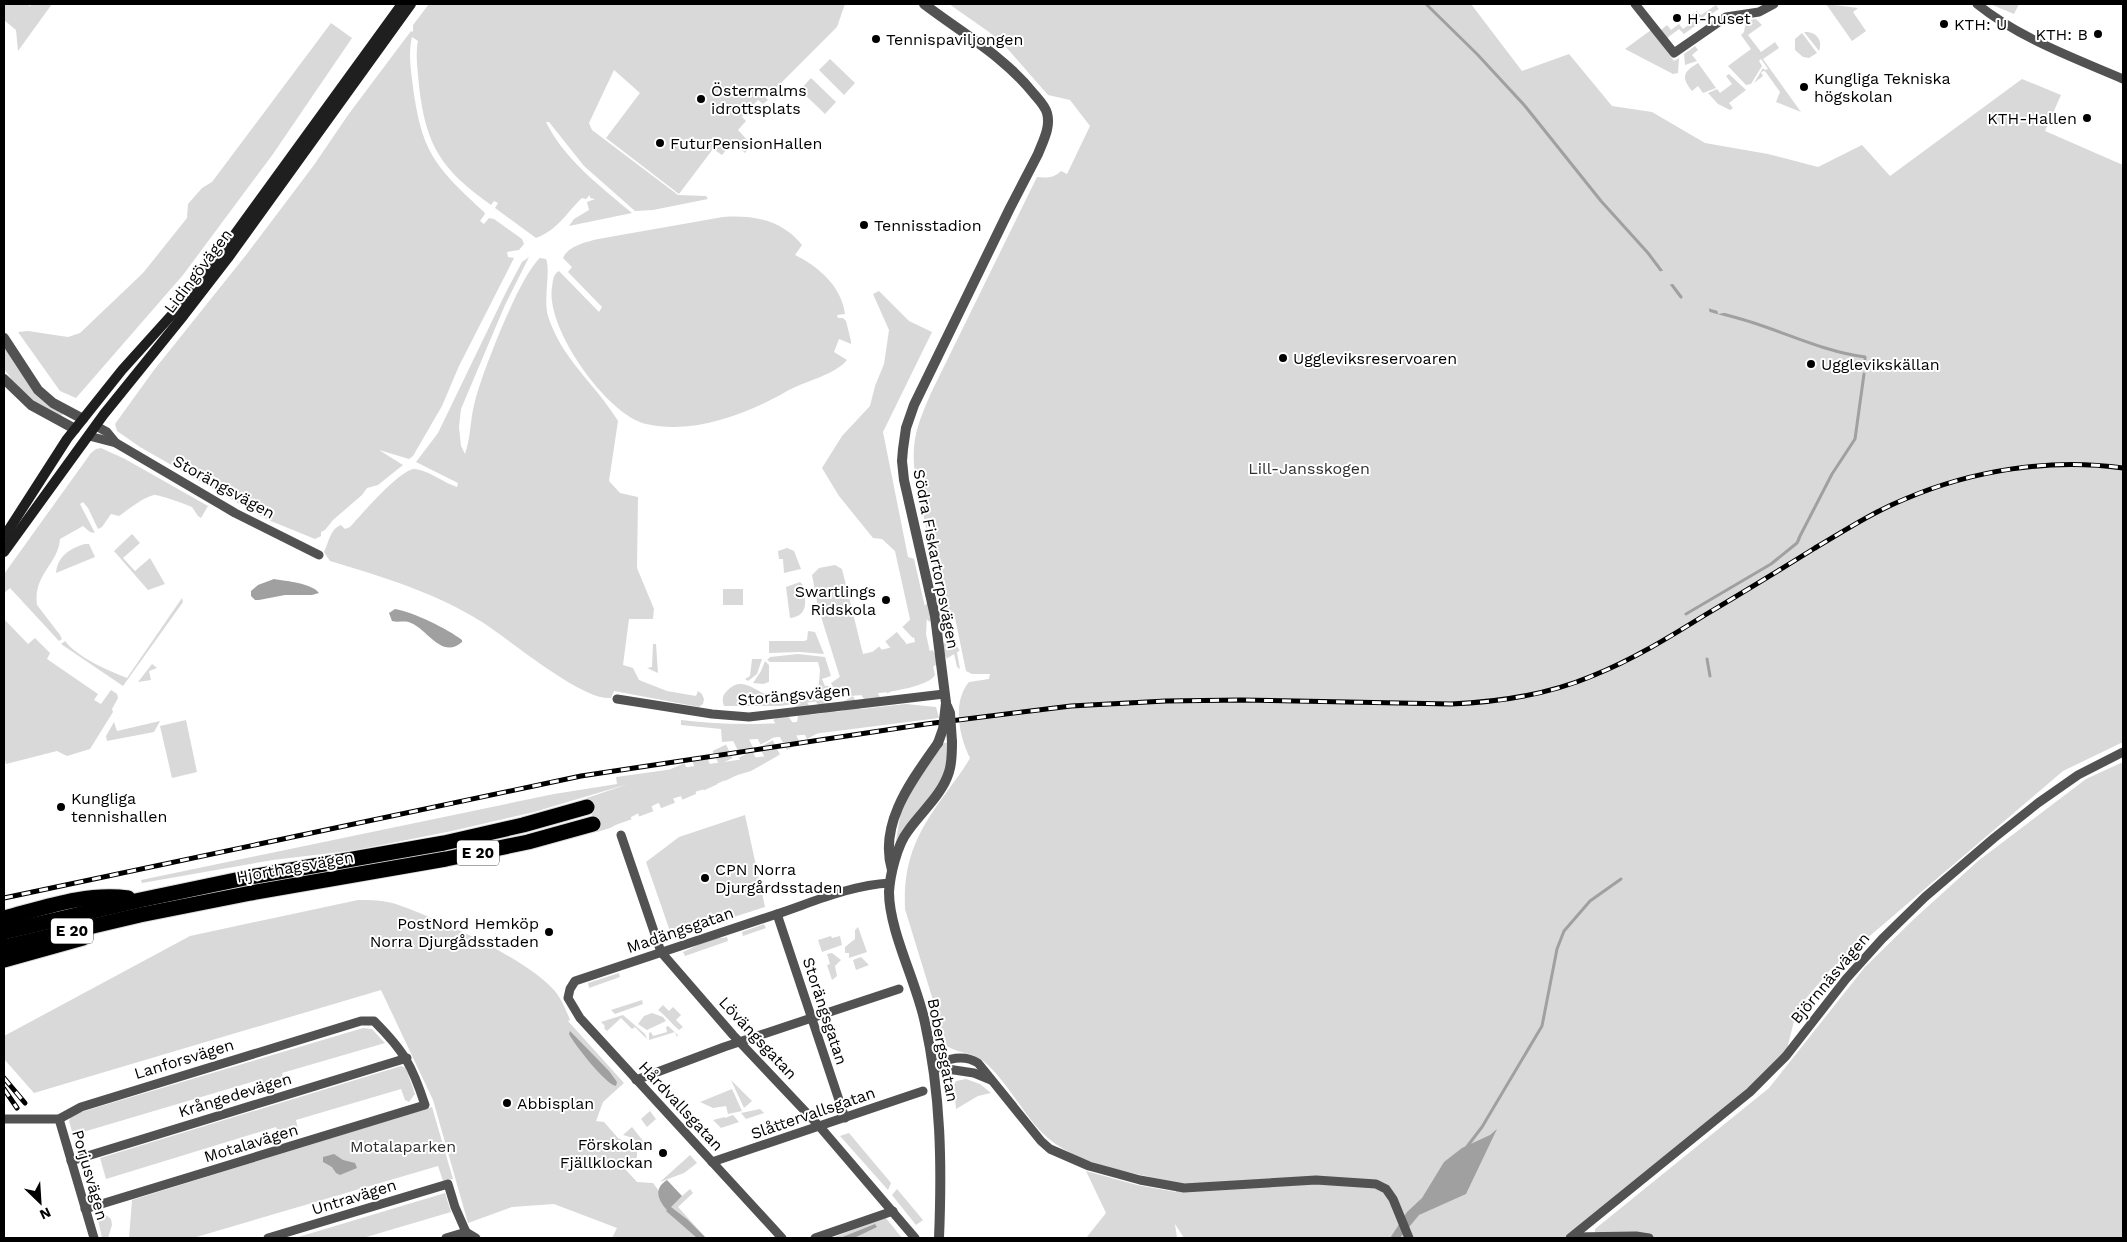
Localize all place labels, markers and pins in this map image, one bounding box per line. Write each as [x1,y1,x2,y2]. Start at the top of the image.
place label: H-huset [1687,9,1751,28]
marker: H-huset [1671,12,1683,24]
place label: KTH: U [1954,15,2007,34]
marker: KTH: U [1938,18,1950,30]
place label: KTH: B [2035,25,2088,44]
marker: KTH: B [2092,28,2104,40]
place label: Tennispaviljongen [886,30,1023,49]
marker: Tennispaviljongen [870,33,882,45]
place label: Kungliga Tekniska högskolan [1814,69,1951,106]
place label: Östermalms idrottsplats [711,81,807,118]
marker: Kungliga Tekniska högskolan [1798,81,1810,93]
marker: Östermalms idrottsplats [695,93,707,105]
place label: KTH-Hallen [1987,109,2077,128]
marker: KTH-Hallen [2081,112,2093,124]
place label: FuturPensionHallen [670,134,822,153]
marker: FuturPensionHallen [654,137,666,149]
place label: Tennisstadion [874,216,982,235]
marker: Tennisstadion [858,219,870,231]
place label: Uggleviksreservoaren [1293,349,1457,368]
marker: Uggleviksreservoaren [1277,352,1289,364]
place label: Ugglevikskällan [1821,355,1940,374]
marker: Ugglevikskällan [1805,358,1817,370]
place label: Swartlings Ridskola [795,582,876,619]
marker: Swartlings Ridskola [880,594,892,606]
place label: Kungliga tennishallen [71,789,167,826]
marker: Kungliga tennishallen [55,801,67,813]
place label: CPN Norra Djurgårdsstaden [715,860,842,897]
marker: CPN Norra Djurgårdsstaden [699,872,711,884]
place label: PostNord Hemköp Norra Djurgådsstaden [370,914,539,951]
marker: PostNord Hemköp Norra Djurgådsstaden [543,926,555,938]
place label: Abbisplan [517,1094,594,1113]
marker: Abbisplan [501,1097,513,1109]
place label: Förskolan Fjällklockan [560,1135,653,1172]
marker: Förskolan Fjällklockan [657,1147,669,1159]

